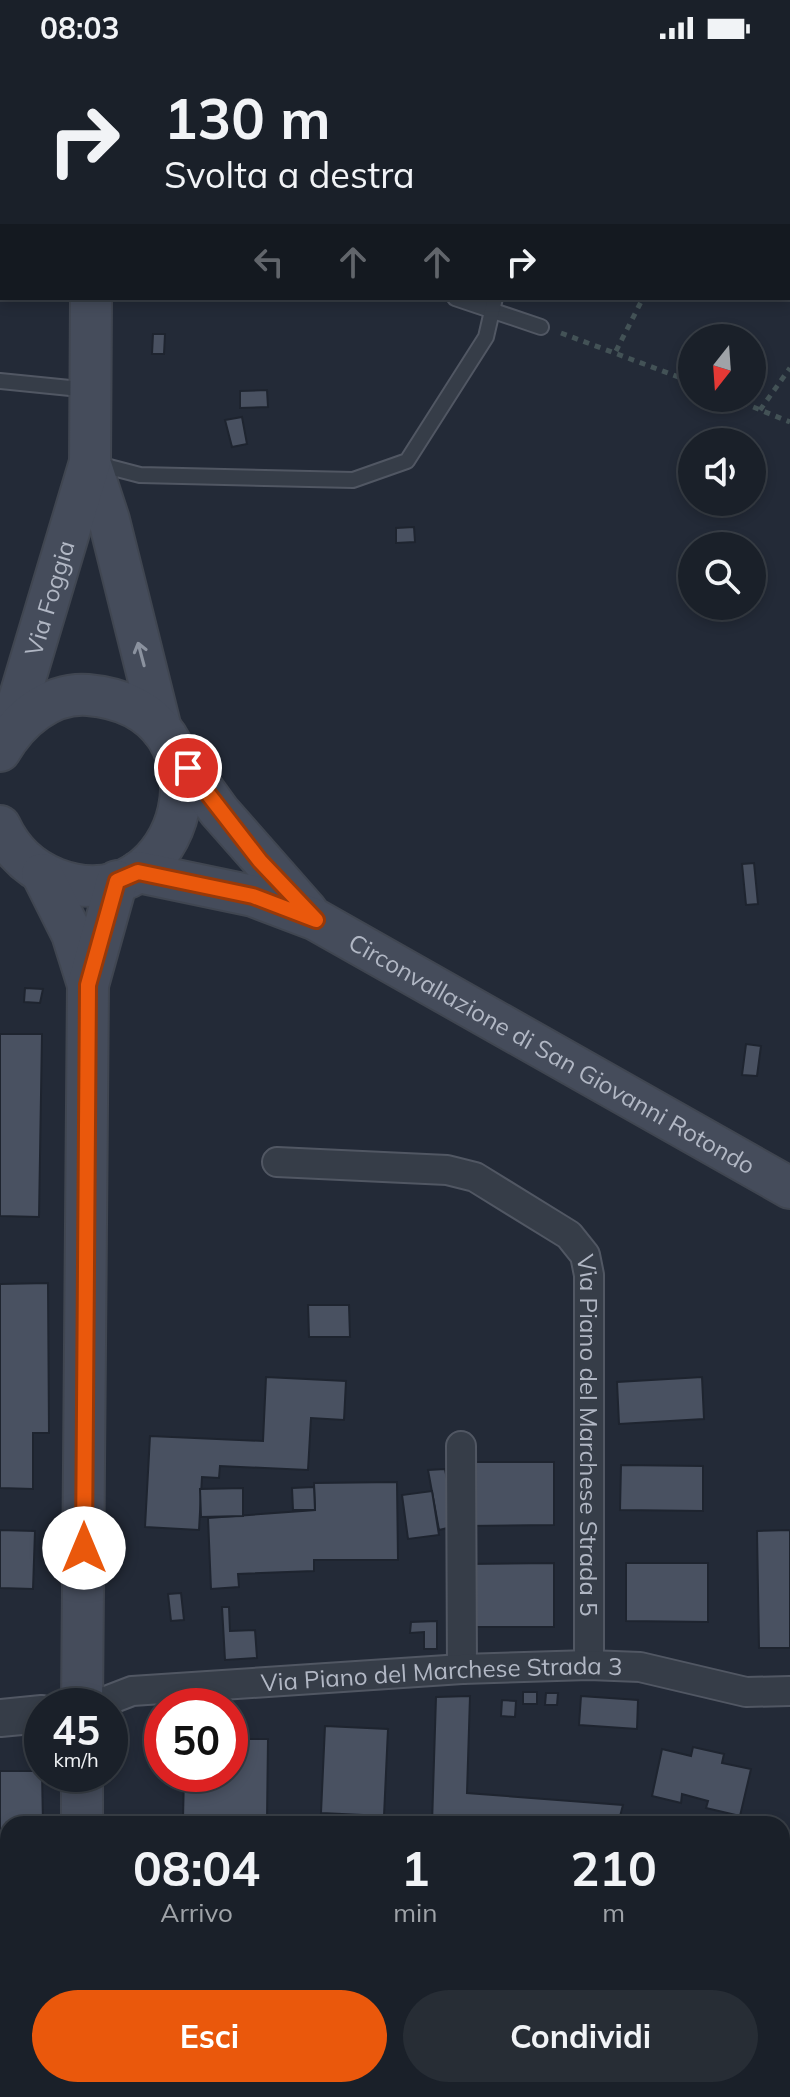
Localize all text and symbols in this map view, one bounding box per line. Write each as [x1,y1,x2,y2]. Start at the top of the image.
text: 08:03 [40,9,119,47]
text: 130 m [164,83,331,153]
icon: right [32,88,136,192]
text: Svolta a destra [164,152,415,197]
icon: left [247,240,291,284]
icon: ahead [331,240,375,284]
icon: ahead [415,240,459,284]
icon: right [499,240,543,284]
north arrow [678,324,766,412]
map controls [678,324,766,620]
button: sound [678,428,766,516]
button: search [678,532,766,620]
street label: Via Foggia [18,537,81,659]
one-way arrow [132,641,147,667]
pin [154,734,222,802]
icon: arrive [166,746,210,790]
street label: Circonvallazione di San Giovanni Rotondo [343,927,761,1180]
street label: Via Piano del Marchese Strada 5 [570,1252,604,1617]
position arrow [42,1506,126,1590]
street label: Via Piano del Marchese Strada 3 [260,1650,623,1697]
speed limit sign: 50 [144,1688,248,1792]
text: 45 [52,1705,100,1755]
text: km/h [53,1747,99,1772]
text: 08:04 [133,1838,260,1898]
text: 1 [401,1838,430,1898]
text: 210 [571,1838,657,1898]
text: Arrivo [160,1896,233,1929]
text: min [393,1896,437,1929]
text: m [602,1896,625,1929]
button: Esci [32,1990,387,2082]
button: Condividi [403,1990,758,2082]

